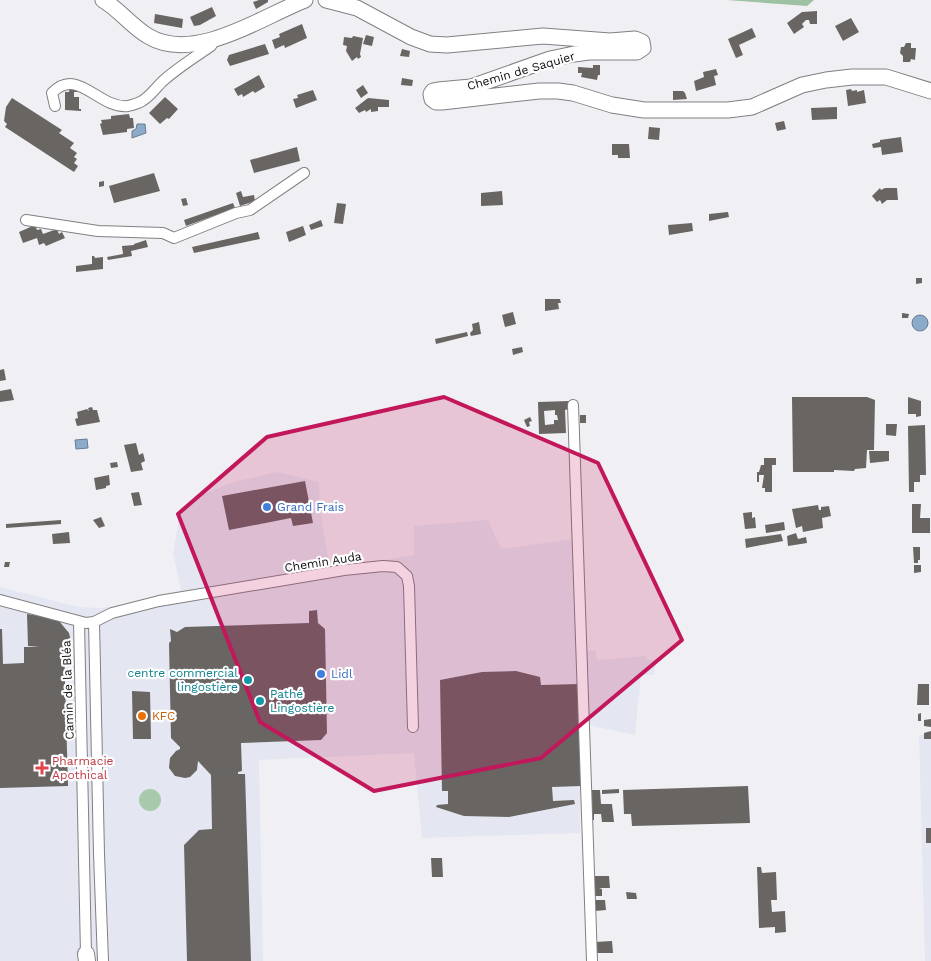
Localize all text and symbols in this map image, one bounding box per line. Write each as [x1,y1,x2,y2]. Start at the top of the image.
street label: Chemin de Saquier [465,49,577,93]
place label: Grand Frais [277,500,344,514]
marker: Grand Frais [261,501,273,513]
street label: Chemin Auda [283,549,363,575]
street label: Camin de la Bléa [59,640,77,740]
place label: centre commercial lingostière [127,666,238,694]
place label: Lidl [331,667,353,681]
marker: Lidl [315,668,327,680]
marker: centre commercial lingostière [242,674,254,686]
place label: Pathé Lingostière [270,687,335,715]
marker: Pathé Lingostière [254,695,266,707]
place label: KFC [152,709,175,723]
marker: KFC [136,710,148,722]
place label: Pharmacie Apothical [52,754,114,782]
marker: Pharmacie Apothical [36,762,48,774]

